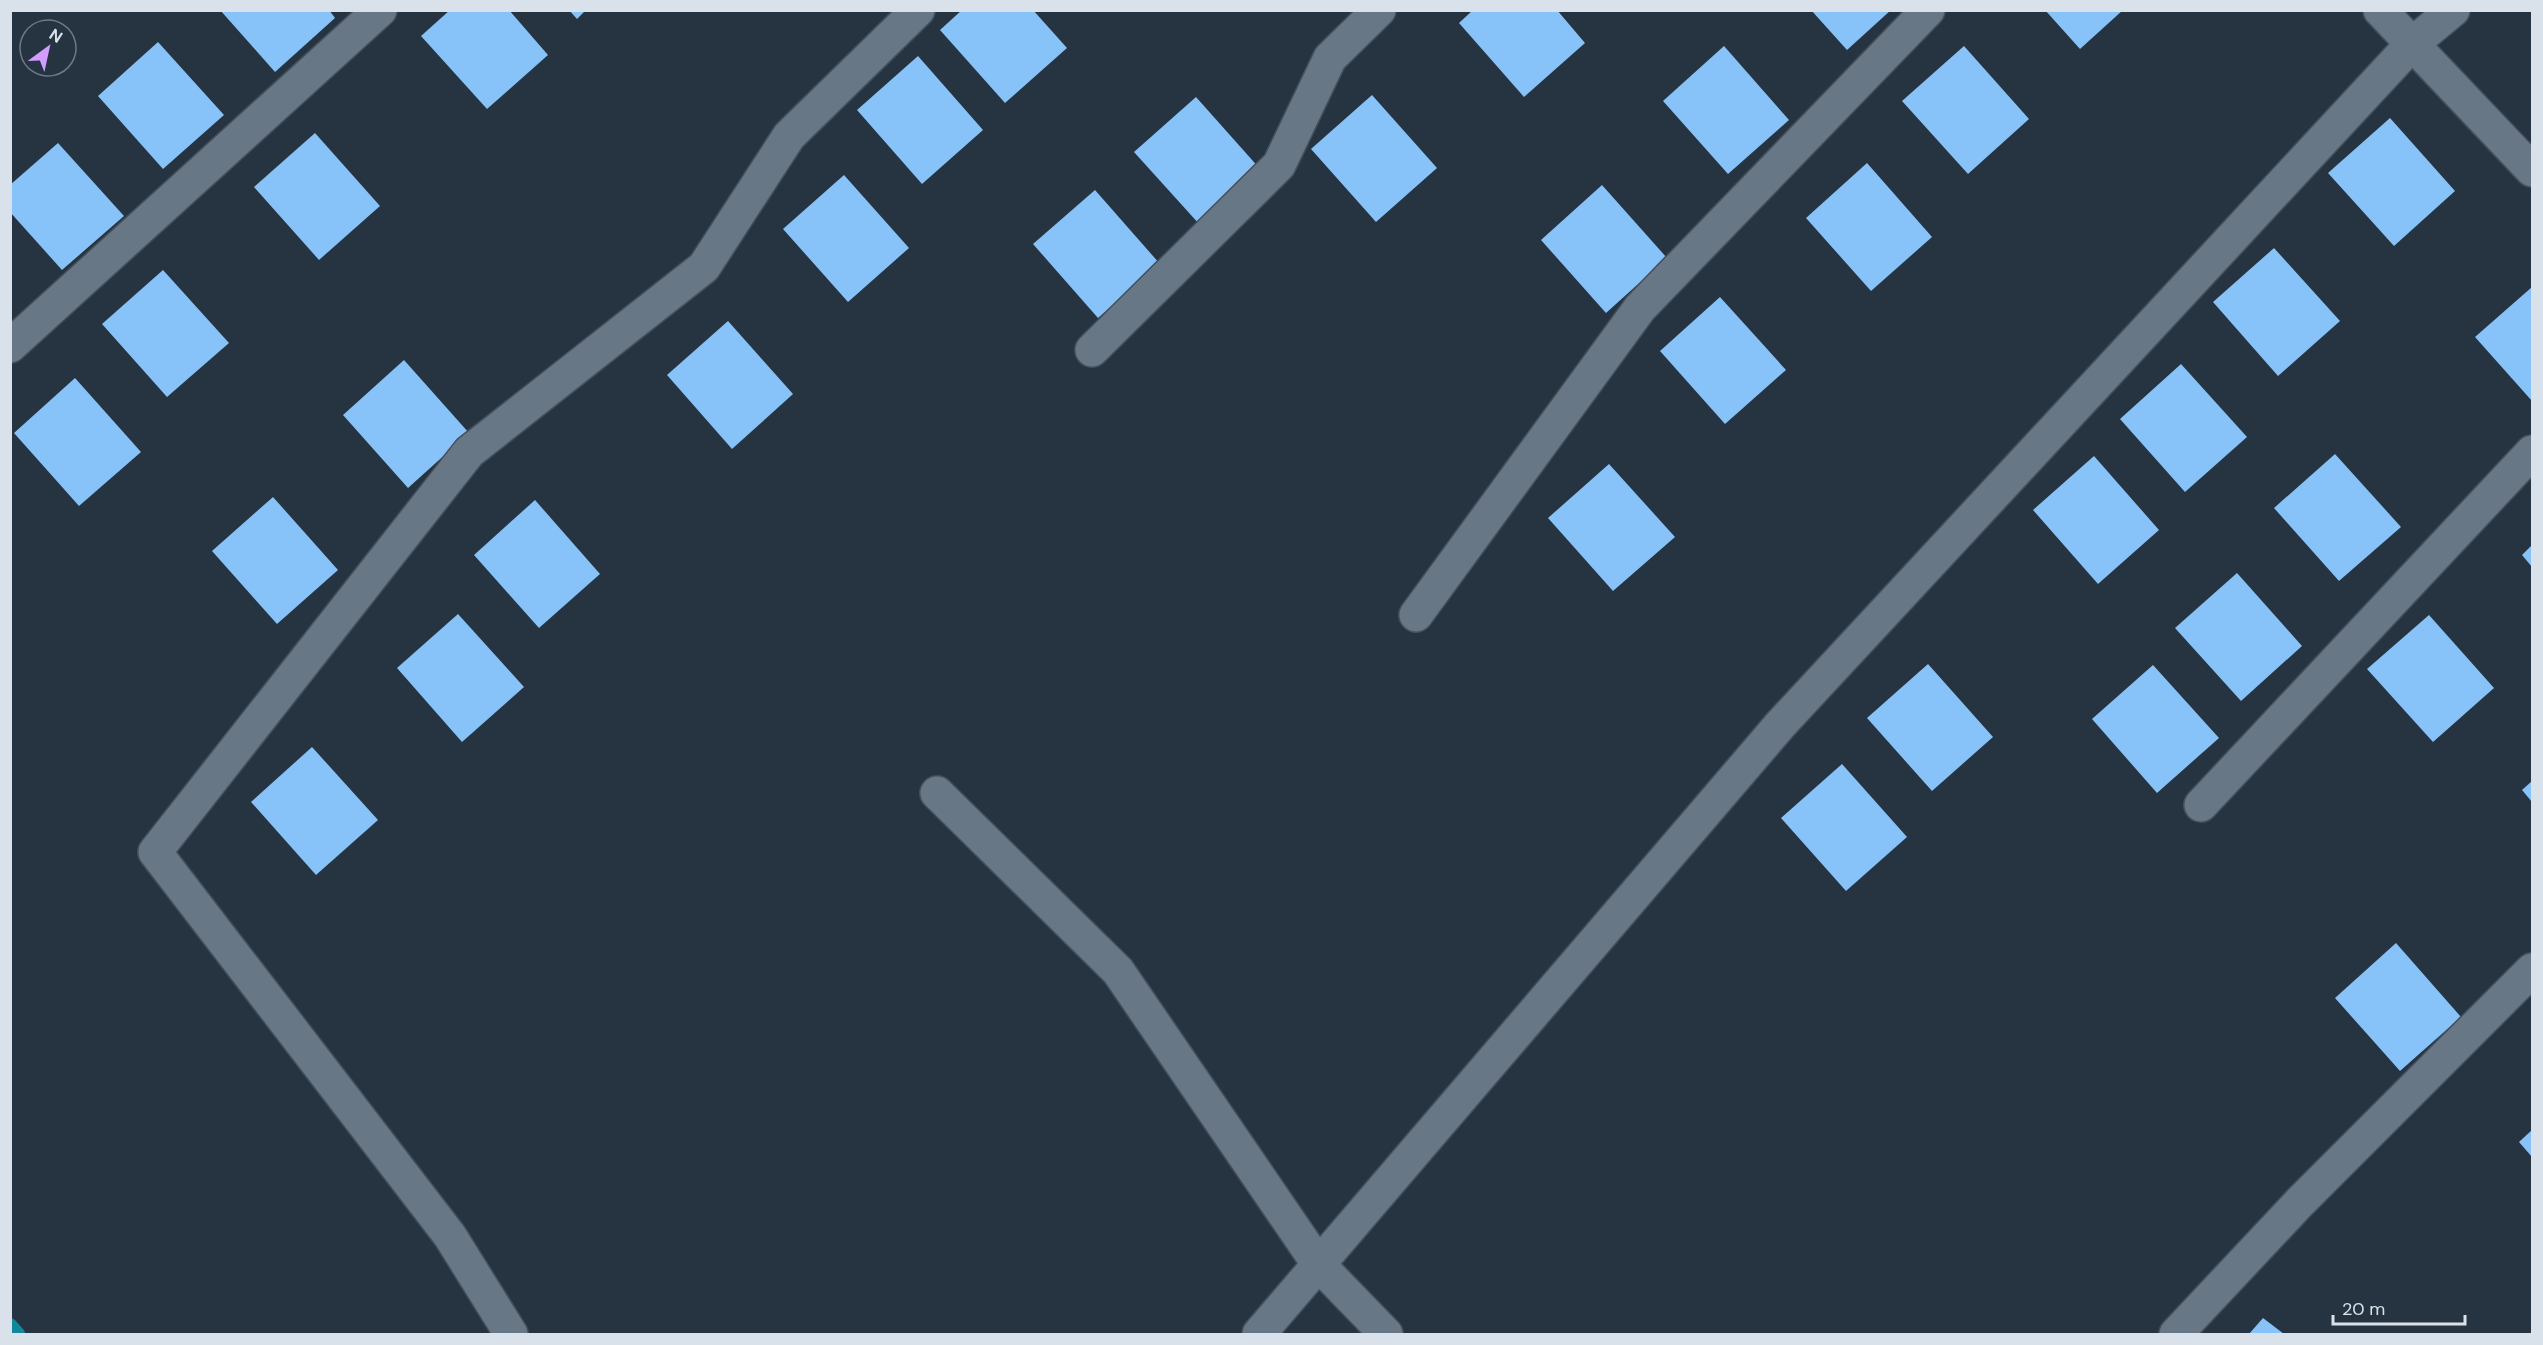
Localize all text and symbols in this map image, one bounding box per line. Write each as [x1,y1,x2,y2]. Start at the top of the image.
north arrow [18,18,78,78]
text: N [45,24,67,48]
scale bar [2333,1288,2465,1326]
text: 20 m [2342,1297,2385,1321]

